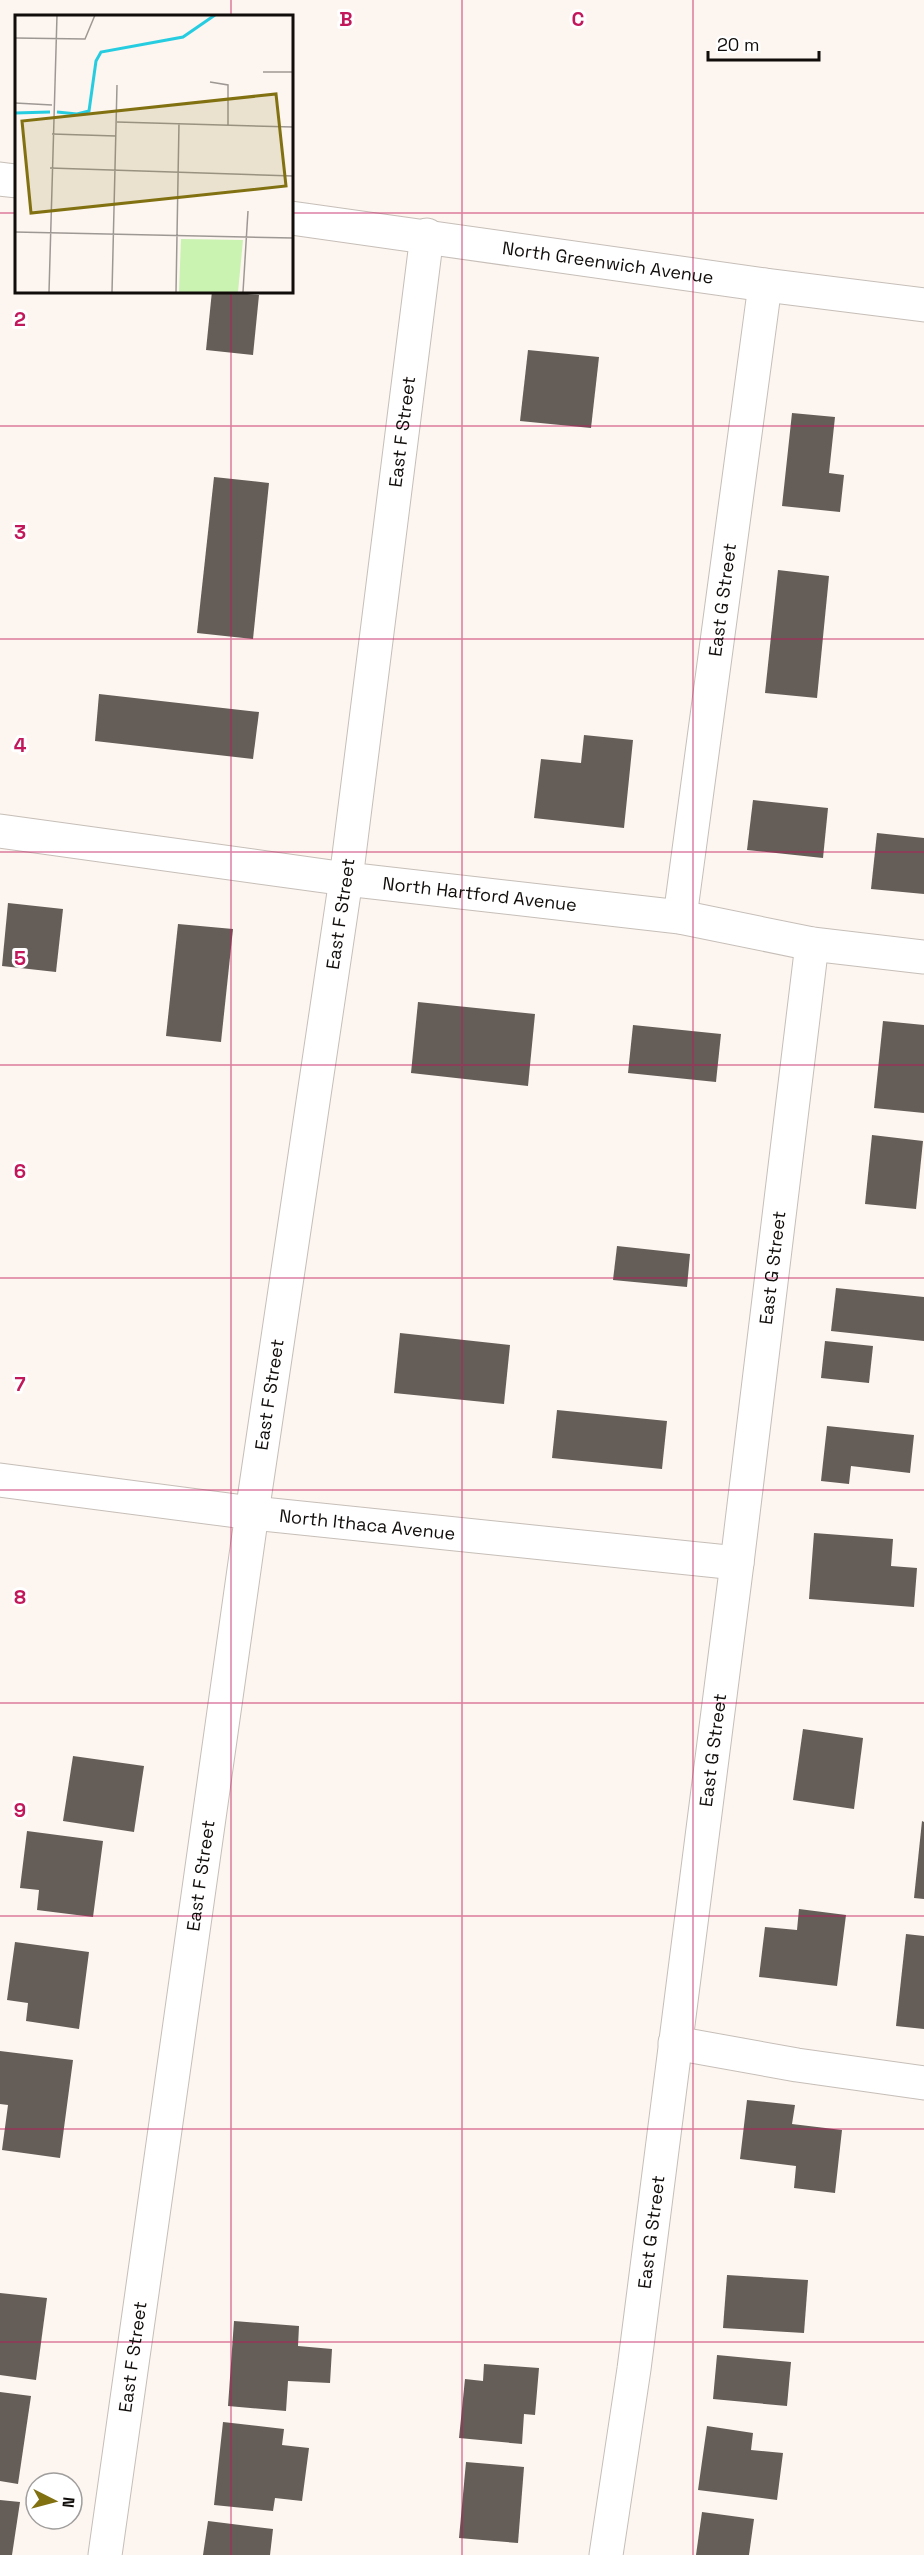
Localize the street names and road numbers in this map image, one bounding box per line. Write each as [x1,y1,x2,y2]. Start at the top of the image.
street label: North Greenwich Avenue [501,236,715,289]
street label: East F Street [383,375,420,489]
street label: East G Street [703,542,741,658]
street label: East F Street [321,857,360,971]
street label: North Hartford Avenue [382,871,578,916]
street label: East G Street [754,1210,791,1326]
street label: East F Street [249,1337,289,1452]
street label: North Ithaca Avenue [278,1504,456,1545]
street label: East G Street [694,1692,731,1808]
street label: East F Street [181,1819,220,1933]
street label: East G Street [632,2174,670,2290]
street label: East F Street [113,2300,152,2414]

